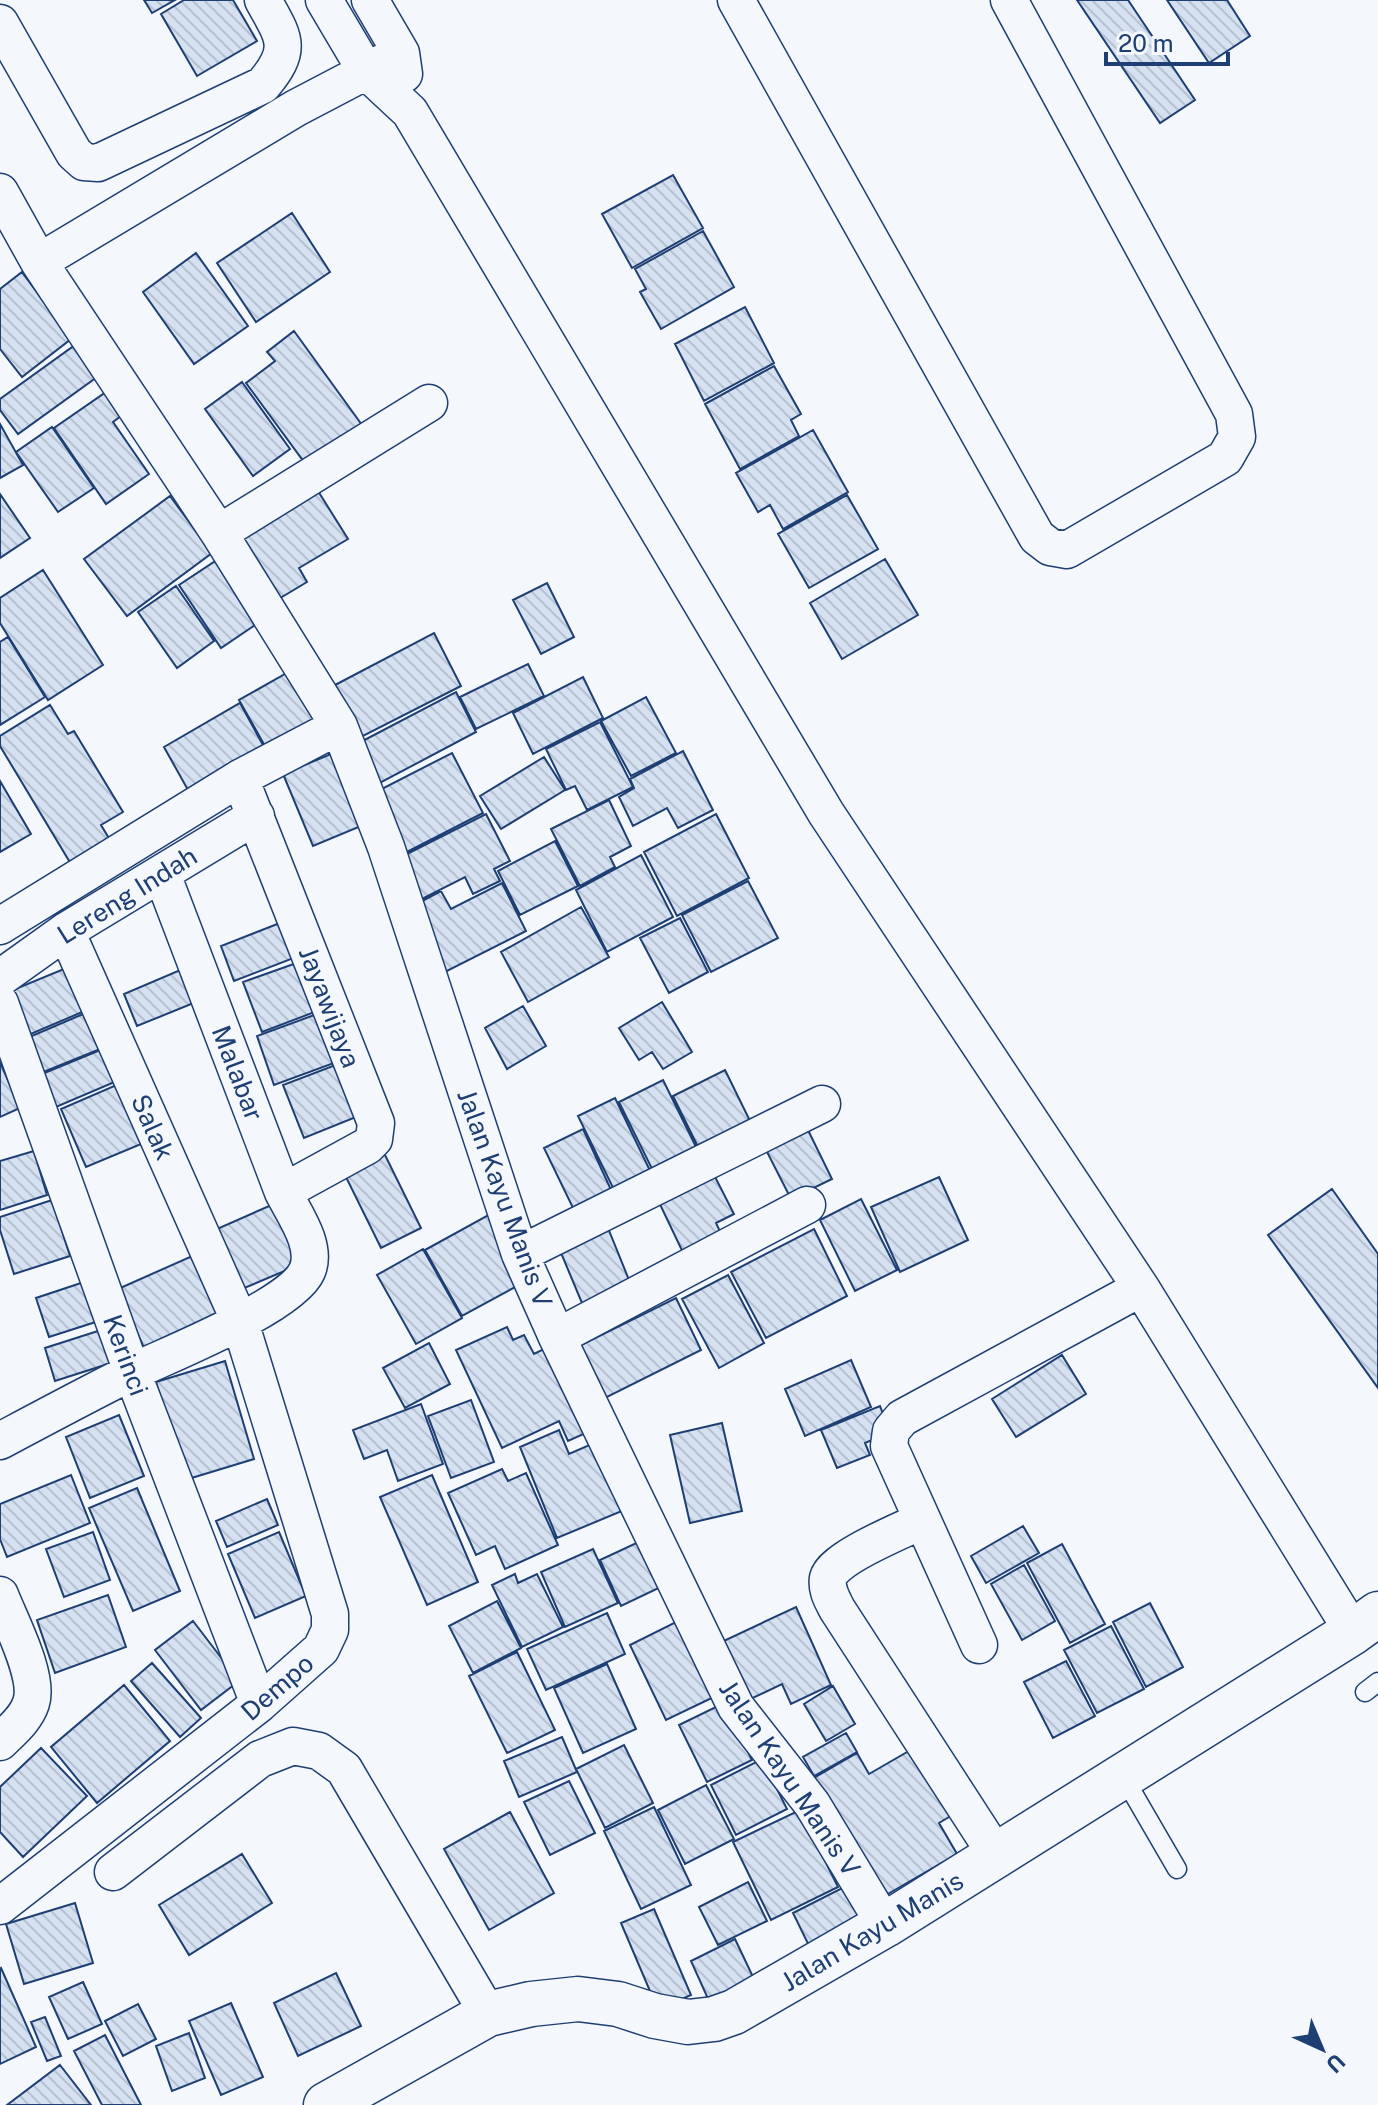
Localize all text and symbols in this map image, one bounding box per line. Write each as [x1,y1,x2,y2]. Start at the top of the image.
scale bar [1106,16,1228,66]
text: 20 m [1118,29,1174,57]
street label: Lereng Indah [52,840,202,950]
street label: Jayawijaya [293,942,367,1072]
street label: Malabar [206,1021,270,1125]
street label: Jalan Kayu Manis V [451,1085,559,1311]
street label: Salak [125,1089,181,1165]
street label: Kerinci [97,1310,155,1400]
street label: Dempo [235,1647,319,1727]
street label: Jalan Kayu Manis V [713,1674,867,1882]
street label: Jalan Kayu Manis [775,1865,969,1997]
north arrow [1282,2009,1362,2089]
text: U [1321,2048,1351,2078]

